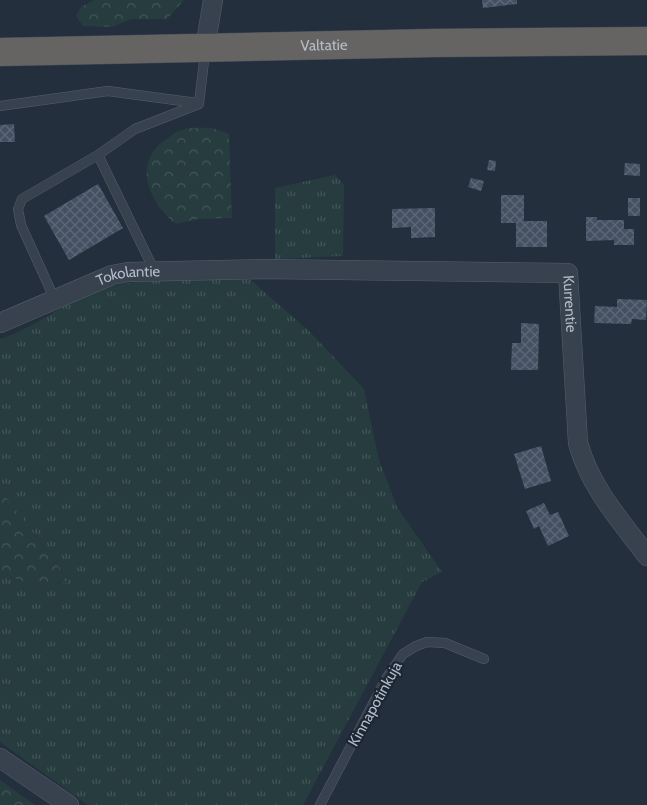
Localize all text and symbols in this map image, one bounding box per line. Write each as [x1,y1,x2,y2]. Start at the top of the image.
street label: Valtatie [300,36,348,55]
street label: Tokolantie [94,262,161,290]
street label: Kurrentie [559,275,580,333]
street label: Kinnapotinkuja [344,658,406,750]

